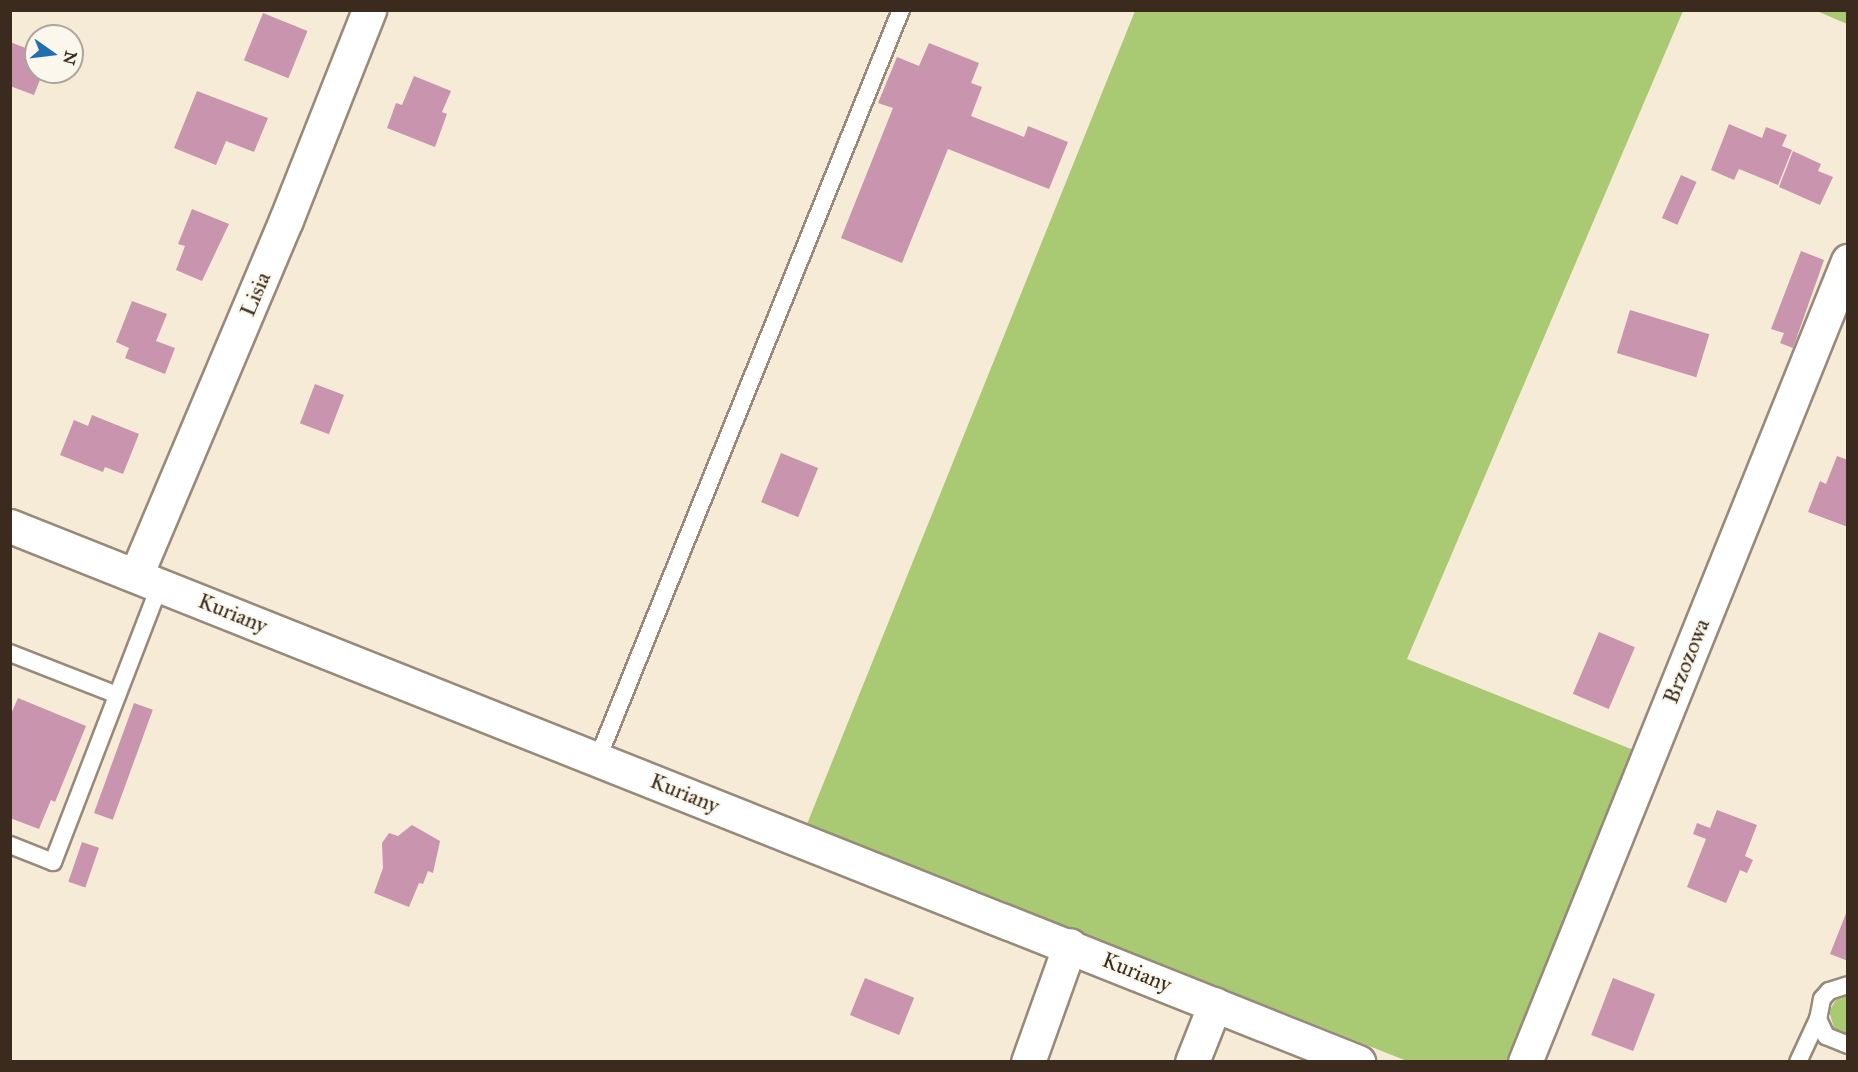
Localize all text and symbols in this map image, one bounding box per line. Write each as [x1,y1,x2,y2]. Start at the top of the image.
north arrow [24,24,84,84]
text: N [59,49,81,67]
street label: Lisia [234,268,276,320]
street label: Kuriany [195,587,271,639]
street label: Brzozowa [1657,615,1715,707]
street label: Kuriany [647,767,723,819]
street label: Kuriany [1099,946,1175,998]

